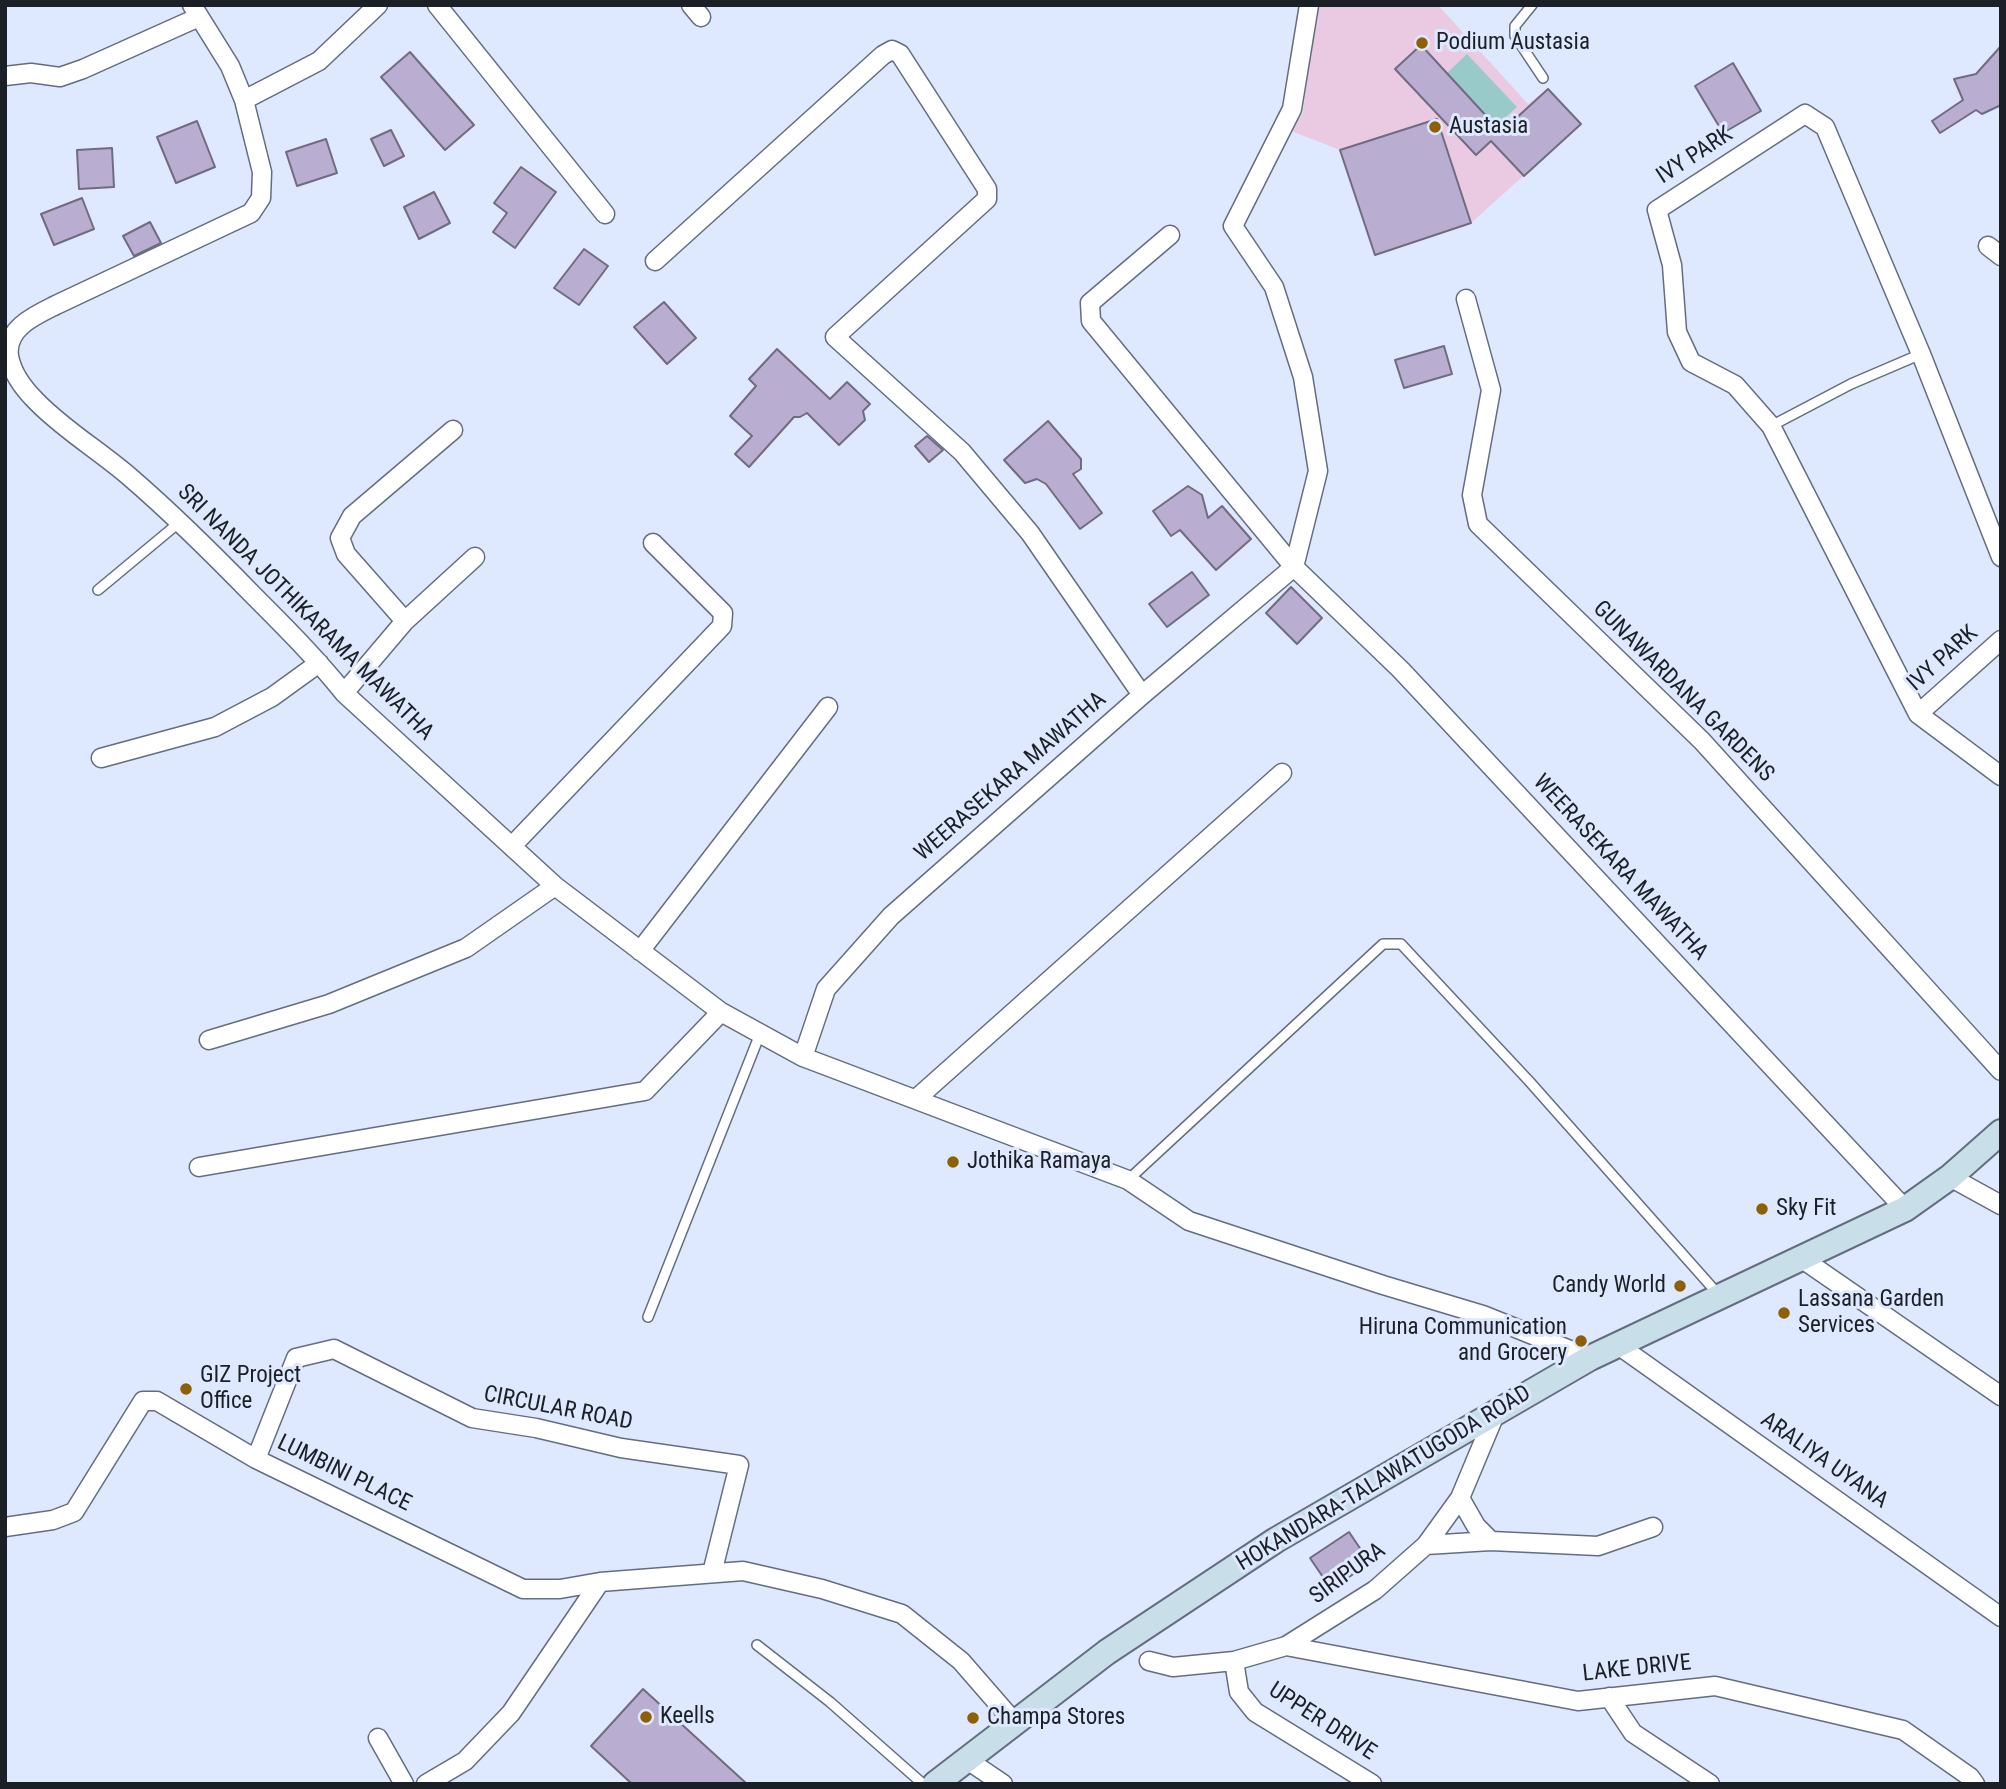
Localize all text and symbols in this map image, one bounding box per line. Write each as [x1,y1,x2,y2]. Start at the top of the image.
place label: Podium Austasia [1436,29,1590,57]
marker: Podium Austasia [1414,35,1430,51]
place label: Austasia [1449,113,1528,141]
marker: Austasia [1427,119,1443,135]
street label: IVY PARK [1652,121,1738,191]
street label: SRI NANDA JOTHIKARAMA MAWATHA [171,479,439,747]
street label: GUNAWARDANA GARDENS [1587,596,1779,788]
street label: IVY PARK [1902,620,1984,698]
street label: WEERASEKARA MAWATHA [910,686,1112,868]
street label: WEERASEKARA MAWATHA [1527,769,1713,967]
place label: Jothika Ramaya [967,1148,1111,1176]
marker: Jothika Ramaya [945,1154,961,1170]
place label: Sky Fit [1776,1195,1836,1223]
marker: Sky Fit [1754,1201,1770,1217]
place label: Candy World [1552,1272,1666,1300]
marker: Candy World [1672,1278,1688,1294]
place label: Lassana Garden Services [1798,1286,1944,1340]
marker: Lassana Garden Services [1776,1305,1792,1321]
place label: Hiruna Communication and Grocery [1359,1314,1567,1368]
marker: Hiruna Communication and Grocery [1573,1333,1589,1349]
place label: GIZ Project Office [200,1362,301,1416]
street label: HOKANDARA-TALAWATUGODA ROAD [1232,1380,1536,1578]
marker: GIZ Project Office [178,1381,194,1397]
street label: CIRCULAR ROAD [481,1381,635,1437]
street label: ARALIYA UYANA [1755,1407,1893,1515]
street label: LUMBINI PLACE [272,1430,416,1518]
street label: SIRIPURA [1305,1537,1391,1611]
street label: LAKE DRIVE [1581,1650,1693,1688]
street label: UPPER DRIVE [1263,1677,1381,1767]
place label: Keells [660,1703,715,1731]
place label: Champa Stores [987,1704,1125,1732]
marker: Keells [638,1709,654,1725]
marker: Champa Stores [965,1710,981,1726]

